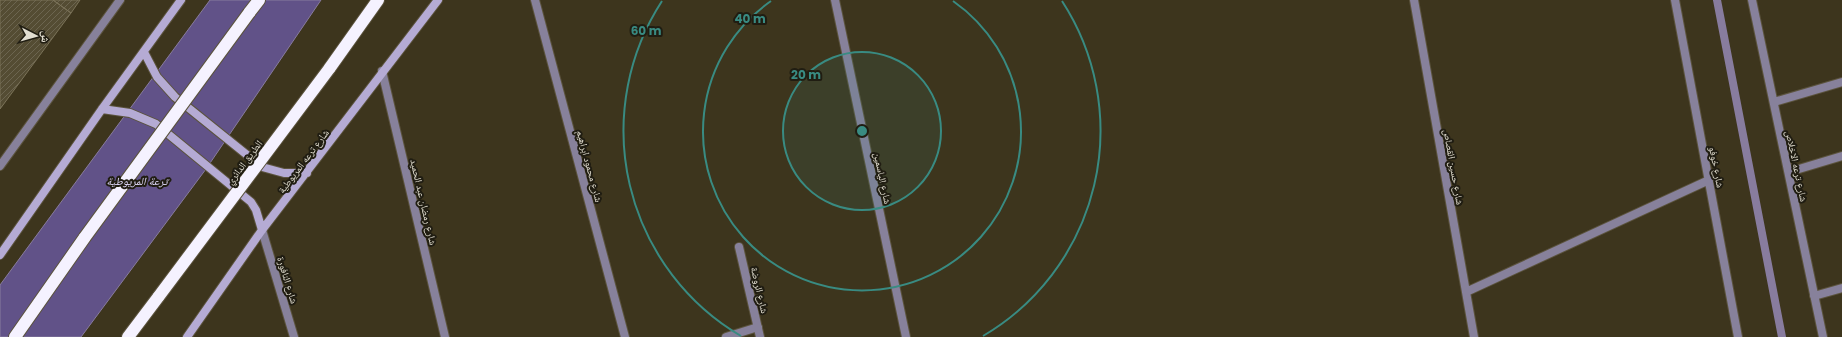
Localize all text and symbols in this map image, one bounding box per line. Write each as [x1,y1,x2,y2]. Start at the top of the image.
text: 40 m [734,10,766,27]
north arrow [16,16,56,56]
text: 60 m [631,22,662,39]
text: ش [37,30,55,44]
text: 20 m [791,66,821,83]
centre of rings [855,124,869,138]
street label: شارع ترعه المريوطية [274,126,333,197]
street label: شارع محمود ابراهيم [573,128,606,204]
street label: شارع حسين القصاص [1439,128,1468,206]
street label: شارع ترعه الاخلاص [1782,129,1811,203]
street label: الطريق الدائري [223,137,266,188]
street label: شارع خوفو [1705,145,1728,189]
street label: شارع الياسمين [870,151,895,206]
street label: شارع رمضان عبد الحميد [406,158,441,247]
water label: ترعة المريوطية [106,173,170,189]
street label: شارع النافورة [273,255,302,306]
street label: شارع الروضة [747,265,772,315]

